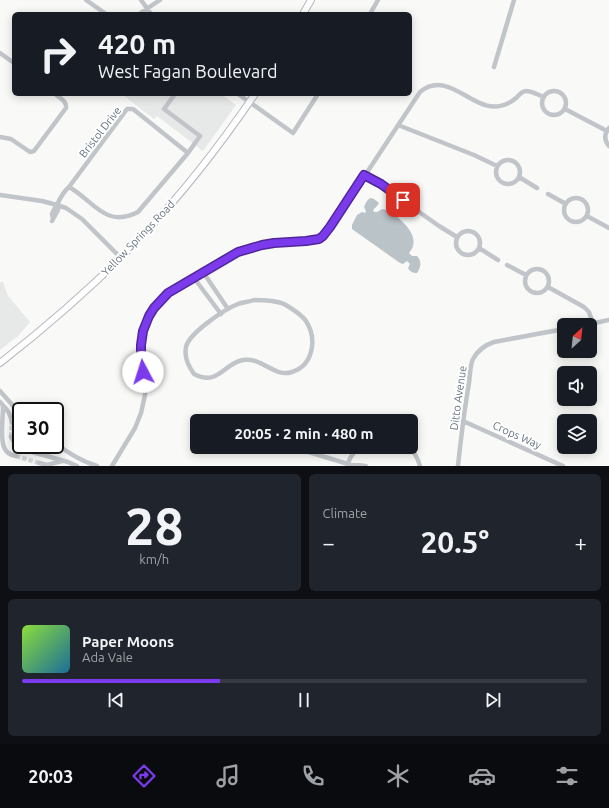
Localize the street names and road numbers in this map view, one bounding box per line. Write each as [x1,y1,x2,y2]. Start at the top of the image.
street label: Bristol Drive [77,104,123,160]
street label: Yellow Springs Road [99,198,177,278]
street label: Ditto Avenue [448,365,468,431]
street label: Crops Way [491,419,544,451]

